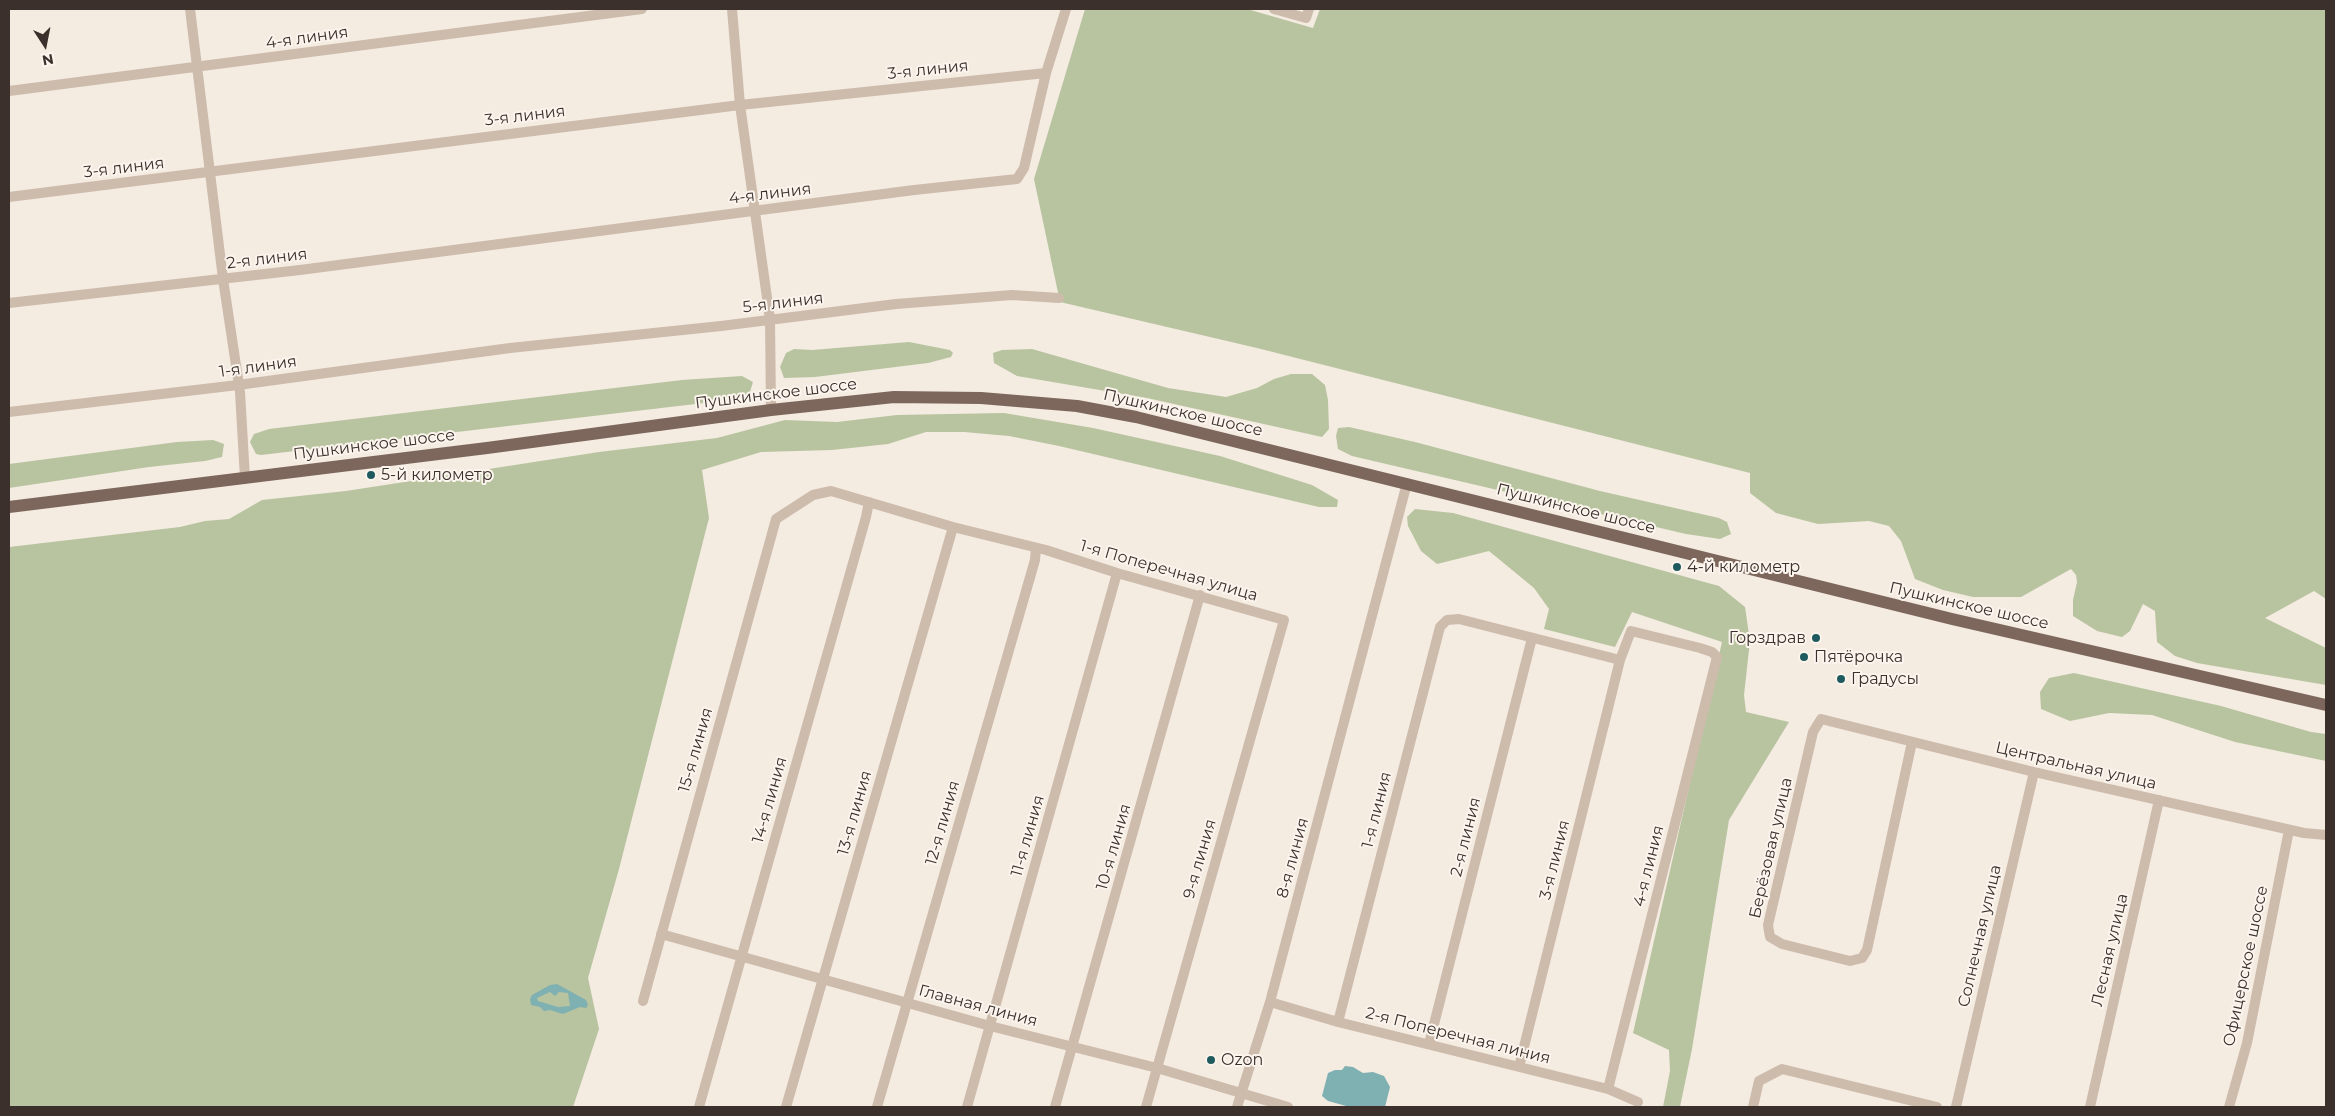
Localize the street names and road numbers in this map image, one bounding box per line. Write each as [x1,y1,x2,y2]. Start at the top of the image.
street label: 4-я линия [265,23,349,53]
street label: 3-я линия [887,56,969,84]
street label: 3-я линия [483,102,567,130]
street label: 3-я линия [82,154,166,182]
street label: 4-я линия [728,179,812,209]
street label: 2-я линия [226,245,308,273]
street label: 5-я линия [741,289,825,317]
street label: 1-я линия [218,352,298,382]
street label: Пушкинское шоссе [694,375,858,413]
street label: Пушкинское шоссе [1101,385,1265,441]
street label: Пушкинское шоссе [292,426,456,464]
street label: Пушкинское шоссе [1495,480,1657,538]
street label: 1-я Поперечная улица [1078,536,1260,606]
street label: Пушкинское шоссе [1887,578,2051,634]
street label: 15-я линия [675,705,717,795]
street label: Центральная улица [1994,738,2158,794]
street label: 14-я линия [749,755,791,845]
street label: 13-я линия [834,769,876,857]
street label: 1-я линия [1358,770,1396,850]
street label: Берёзовая улица [1745,776,1797,920]
street label: 12-я линия [922,779,964,867]
street label: 11-я линия [1007,793,1049,879]
street label: 2-я линия [1447,795,1485,879]
street label: 10-я линия [1093,802,1135,892]
street label: 8-я линия [1273,816,1313,900]
street label: 9-я линия [1179,817,1221,901]
street label: 3-я линия [1536,818,1574,902]
street label: 4-я линия [1630,823,1668,909]
street label: Солнечная улица [1954,863,2006,1009]
street label: Офицерское шоссе [2220,884,2272,1048]
street label: Лесная улица [2088,892,2132,1008]
street label: Главная линия [916,981,1040,1031]
street label: 2-я Поперечная линия [1364,1004,1552,1068]

